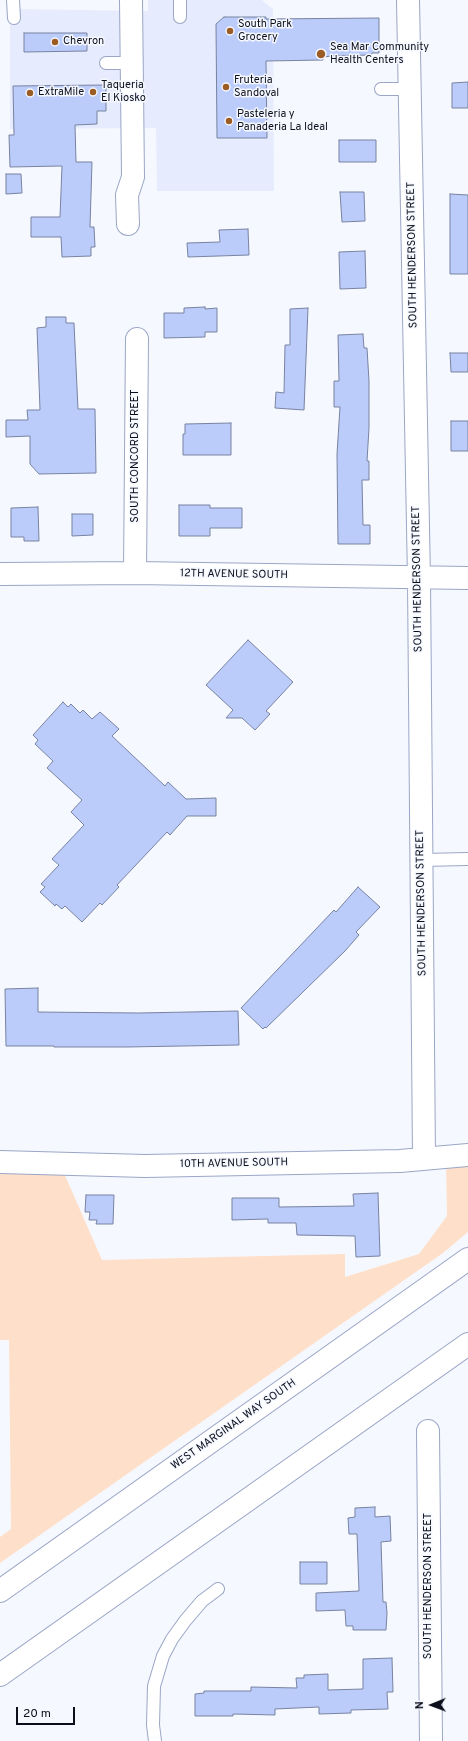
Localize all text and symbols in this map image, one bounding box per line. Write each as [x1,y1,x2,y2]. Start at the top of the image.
place label: South Park Grocery [238,18,292,44]
marker: South Park Grocery [225,26,235,36]
place label: Chevron [63,35,104,49]
marker: Chevron [50,37,60,47]
place label: Sea Mar Community Health Centers [330,41,429,67]
marker: Sea Mar Community Health Centers [315,48,327,60]
place label: Fruteria Sandoval [234,74,279,100]
place label: Taqueria El Kiosko [101,79,146,105]
marker: Fruteria Sandoval [221,82,231,92]
place label: ExtraMile [38,86,84,100]
marker: Taqueria El Kiosko [88,87,98,97]
marker: ExtraMile [25,88,35,98]
place label: Pasteleria y Panaderia La Ideal [237,108,328,134]
marker: Pasteleria y Panaderia La Ideal [224,116,234,126]
street label: SOUTH HENDERSON STREET [405,182,421,328]
street label: SOUTH CONCORD STREET [129,389,143,523]
street label: SOUTH HENDERSON STREET [410,506,426,652]
street label: 12TH AVENUE SOUTH [180,567,288,583]
street label: SOUTH HENDERSON STREET [414,830,430,976]
street label: 10TH AVENUE SOUTH [180,1156,288,1172]
street label: WEST MARGINAL WAY SOUTH [169,1377,299,1473]
street label: SOUTH HENDERSON STREET [422,1513,436,1659]
north arrow [412,1685,452,1725]
scale bar [18,1699,77,1725]
text: N [413,1701,427,1709]
text: 20 m [23,1706,51,1722]

